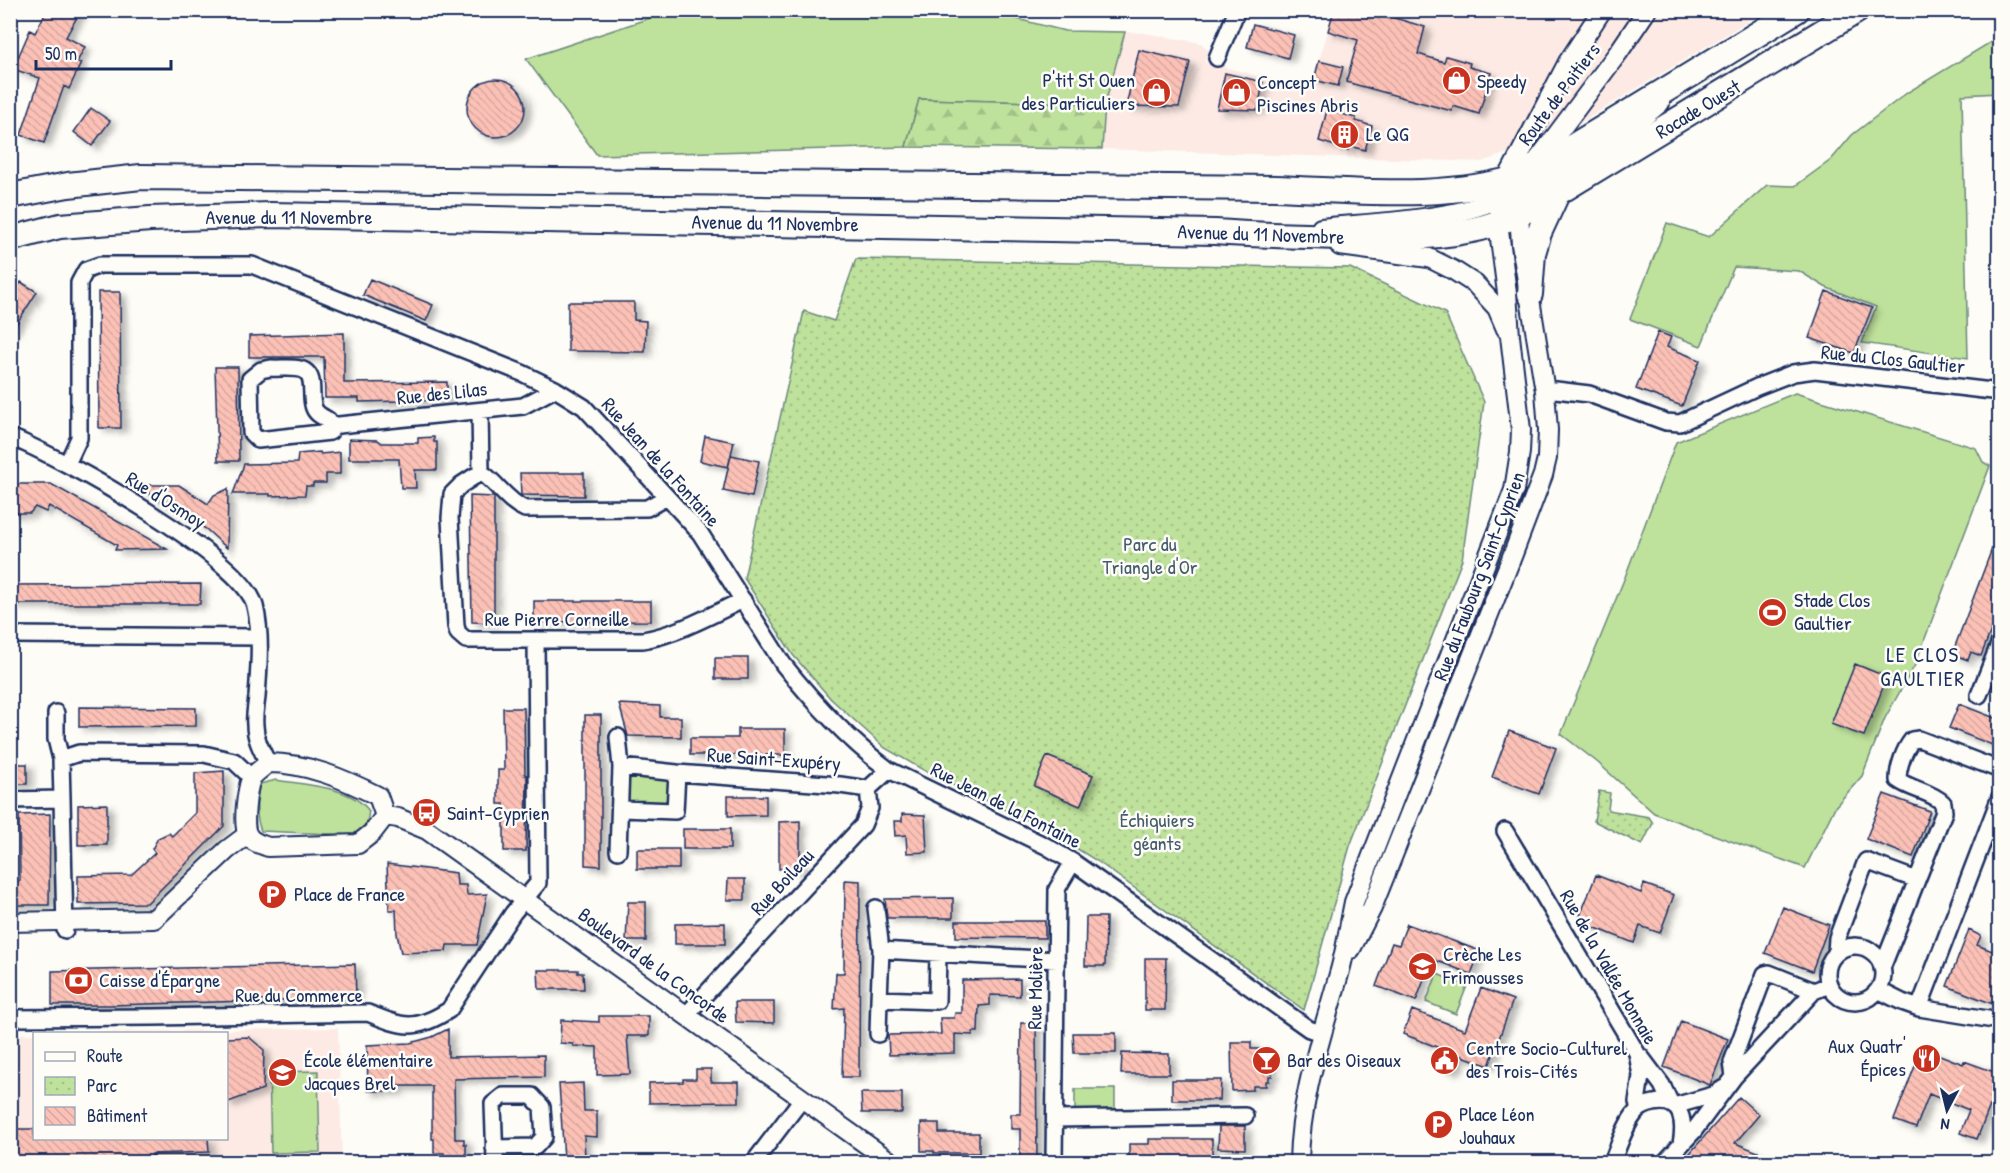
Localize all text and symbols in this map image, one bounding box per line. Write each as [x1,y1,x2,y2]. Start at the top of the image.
scale bar [36,33,171,71]
street label: Route de Poitiers [1511,37,1606,150]
text: 50 m [45,41,77,66]
shop icon: Speedy [1440,65,1472,97]
place label: P'tit St Ouen des Particuliers [1022,66,1135,116]
place label: Speedy [1477,67,1527,94]
place label: Concept Piscines Abris [1257,68,1359,118]
street label: Rocade Ouest [1650,72,1746,145]
shop icon: P'tit St Ouen des Particuliers [1140,76,1172,108]
shop icon: Concept Piscines Abris [1220,77,1252,109]
building icon: Le QG [1329,118,1361,150]
place label: Le QG [1366,120,1409,147]
street label: Avenue du 11 Novembre [206,203,373,230]
street label: Avenue du 11 Novembre [691,208,859,237]
street label: Avenue du 11 Novembre [1177,217,1345,250]
street label: Rue du Clos Gaultier [1820,338,1967,380]
street label: Rue des Lilas [396,374,489,411]
street label: Rue Jean de la Fontaine [596,391,727,532]
street label: Rue d'Osmoy [121,464,211,535]
street label: Rue du Faubourg Saint-Cyprien [1426,468,1531,684]
park label: Parc du Triangle d'Or [1102,530,1198,580]
place label: Stade Clos Gaultier [1794,586,1871,636]
sports icon: Stade Clos Gaultier [1757,596,1789,628]
street label: Rue Pierre Corneille [485,605,629,632]
district label: LE CLOS GAULTIER [1880,640,1966,693]
street label: Rue Saint-Exupéry [706,740,842,777]
street label: Rue Jean de la Fontaine [926,755,1086,854]
bus stop icon: Saint-Cyprien [410,797,442,829]
place label: Saint-Cyprien [447,799,550,826]
park label: Échiquiers géants [1120,806,1195,856]
street label: Rue Boileau [744,843,819,921]
parking icon: Place de France [257,878,289,910]
place label: Place de France [294,880,405,907]
street label: Rue de la Vallée Monnaie [1554,885,1665,1049]
street label: Boulevard de la Concorde [573,901,735,1029]
place label: Crèche Les Frimousses [1442,940,1524,990]
street label: Rue Molière [1020,946,1049,1030]
school or university icon: Crèche Les Frimousses [1406,950,1438,982]
bank icon: Caisse d'Épargne [62,964,94,996]
place label: Caisse d'Épargne [99,966,220,993]
street label: Rue du Commerce [235,981,363,1008]
legend [33,1032,228,1140]
place label: Aux Quatr' Épices [1828,1032,1906,1082]
place label: Centre Socio-Culturel des Trois-Cités [1466,1034,1628,1084]
restaurant icon: Aux Quatr' Épices [1911,1042,1943,1074]
text: Route [87,1043,123,1068]
bar icon: Bar des Oiseaux [1250,1044,1282,1076]
public building icon: Centre Socio-Culturel des Trois-Cités [1429,1044,1461,1076]
place label: École élémentaire Jacques Brel [304,1046,433,1096]
place label: Bar des Oiseaux [1287,1046,1401,1073]
school or university icon: École élémentaire Jacques Brel [267,1056,299,1088]
text: Parc [87,1073,117,1098]
north arrow [1917,1080,1977,1140]
place label: Place Léon Jouhaux [1459,1100,1535,1150]
text: Bâtiment [87,1103,148,1128]
parking icon: Place Léon Jouhaux [1422,1109,1454,1141]
text: N [1939,1113,1951,1136]

